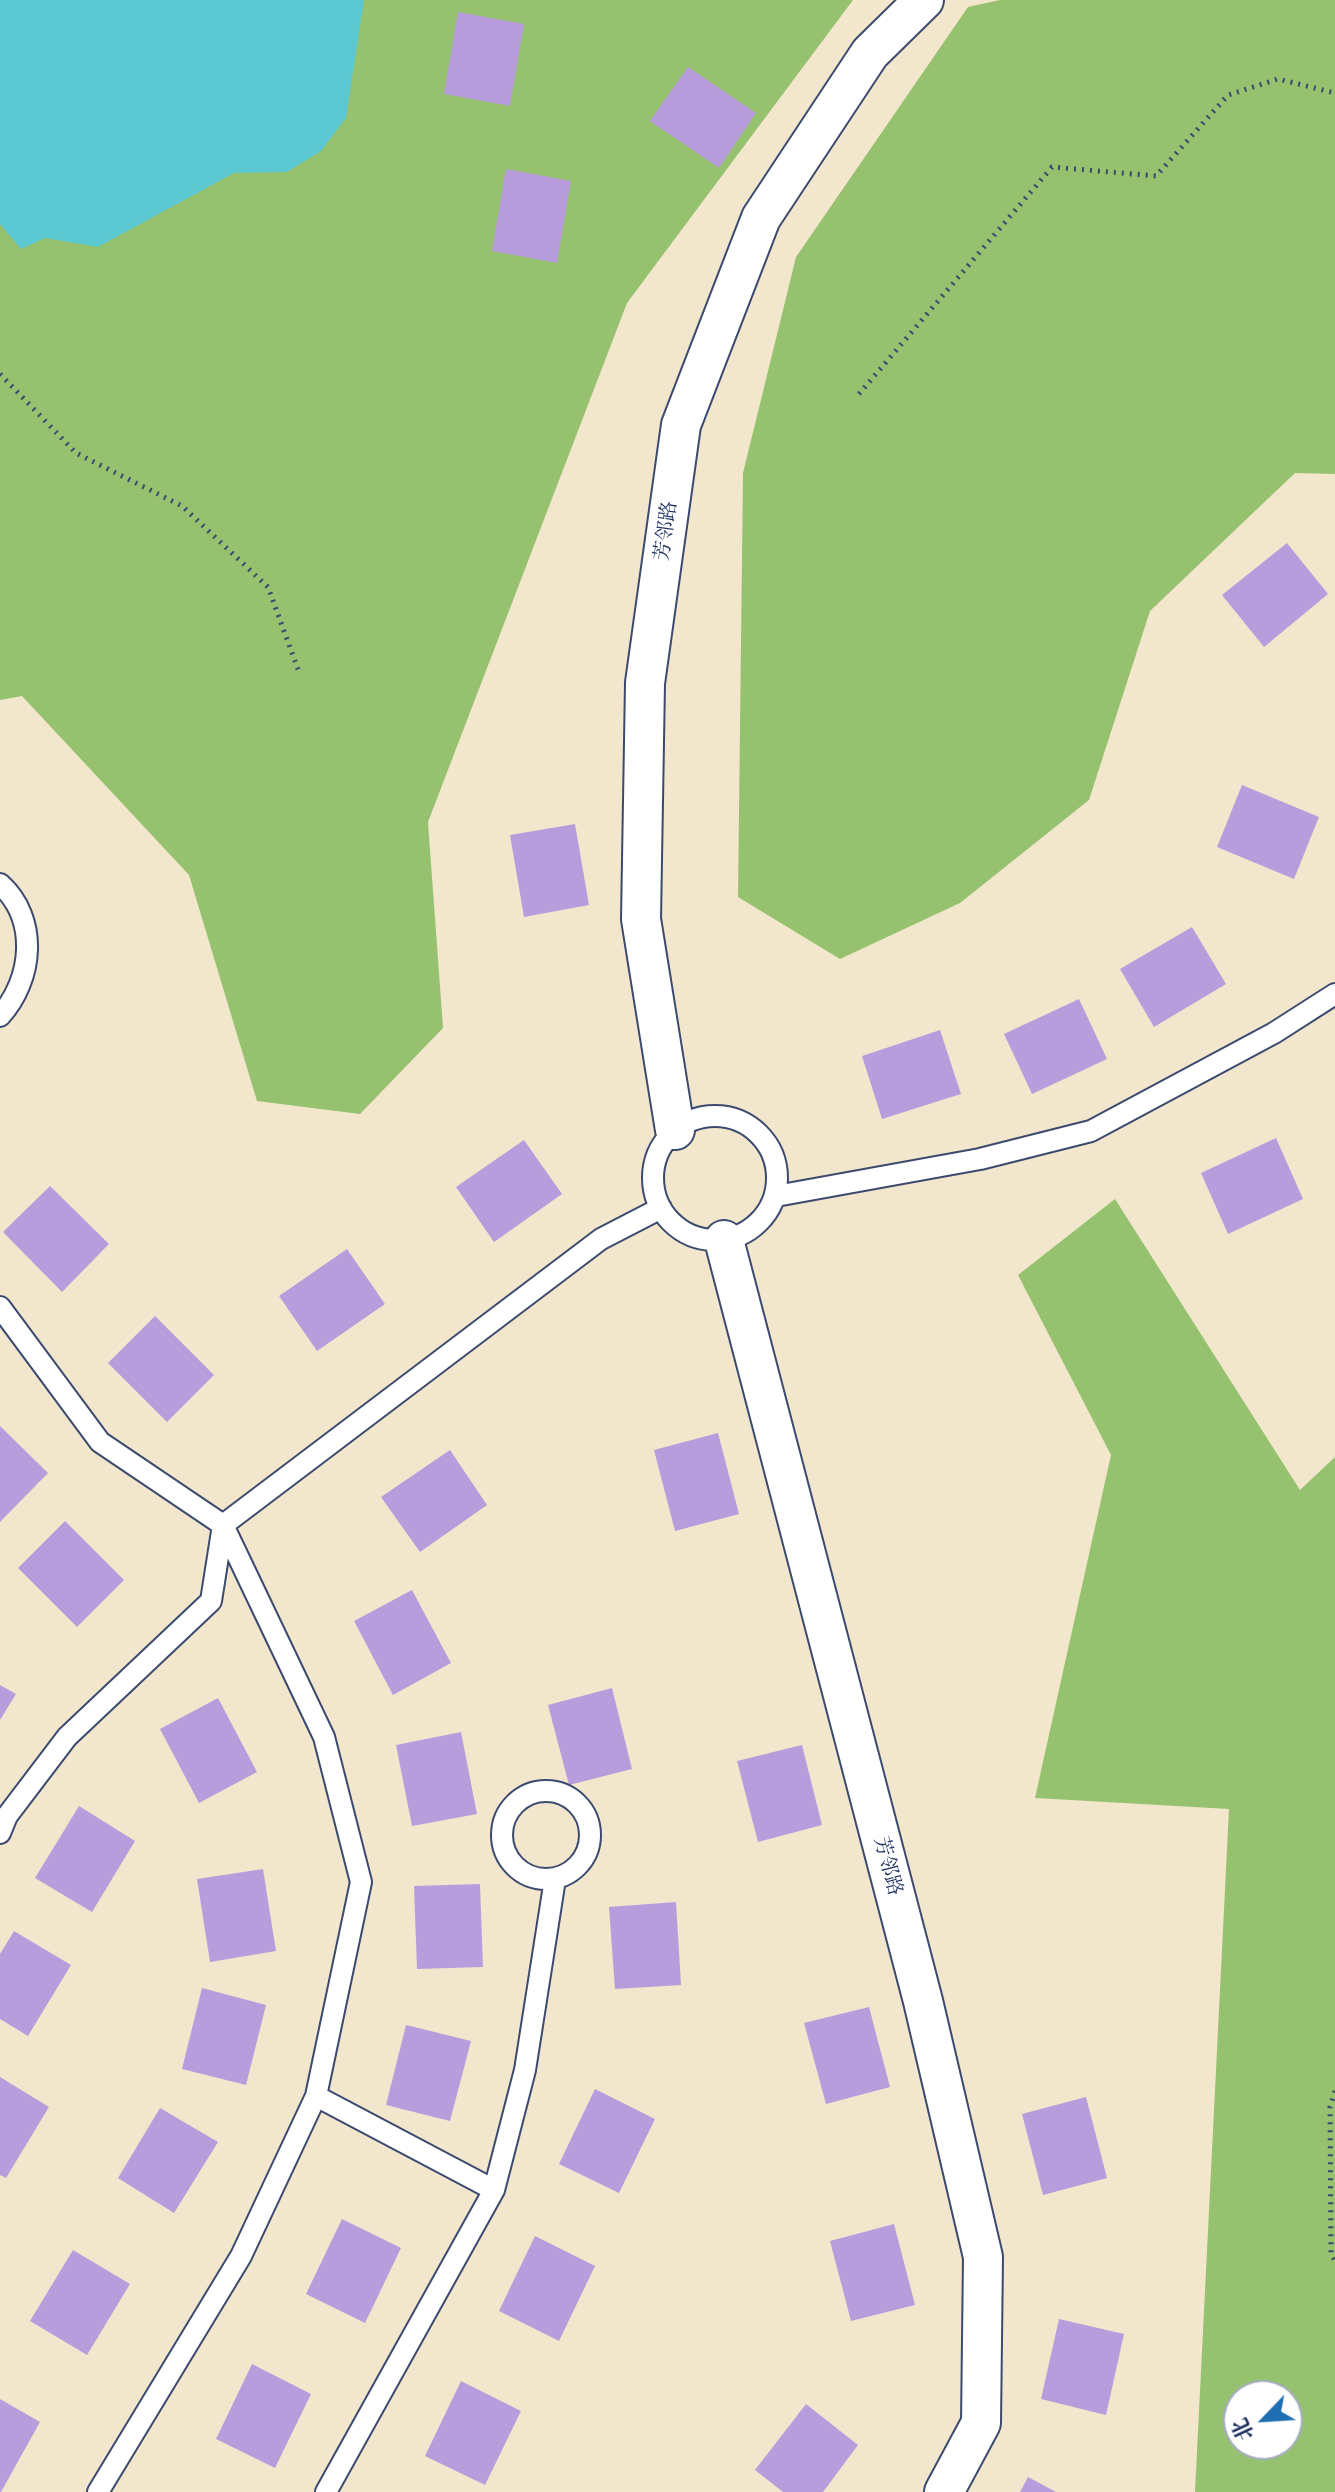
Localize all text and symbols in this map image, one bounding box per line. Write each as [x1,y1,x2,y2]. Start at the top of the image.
street label: 芳邻路 [650,500,682,562]
street label: 芳邻路 [869,1834,907,1898]
north arrow [1223,2380,1303,2460]
text: 北 [1226,2414,1259,2445]

